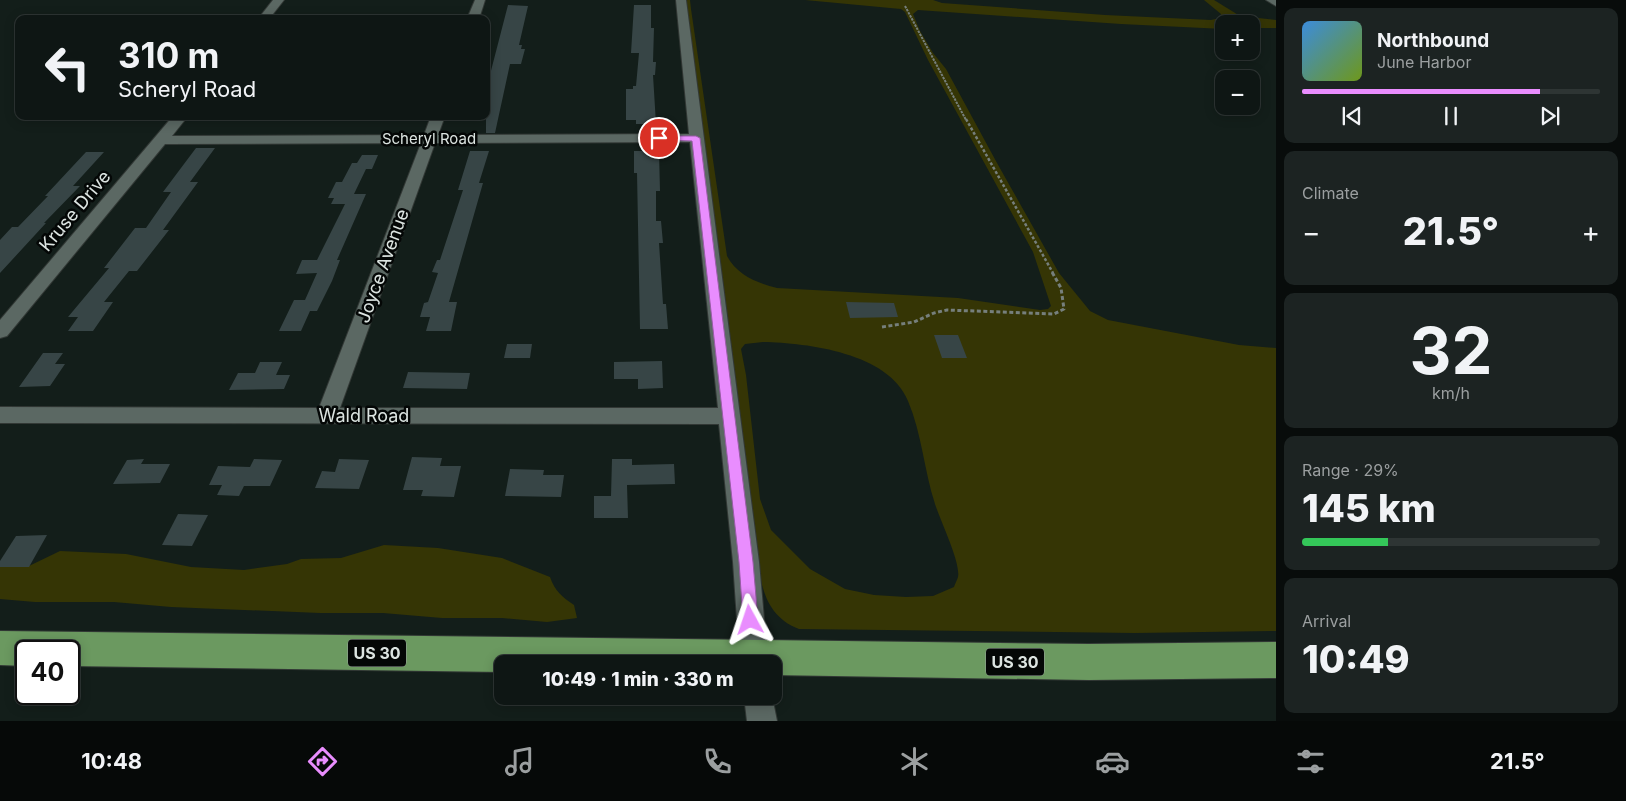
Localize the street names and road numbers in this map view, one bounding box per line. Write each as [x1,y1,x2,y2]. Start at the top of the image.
street label: Scheryl Road [382,129,476,148]
street label: Kruse Drive [35,166,115,255]
street label: Joyce Avenue [352,206,413,326]
street label: Wald Road [319,405,409,426]
road number: US 30 [348,640,406,666]
road number: US 30 [986,649,1044,676]

